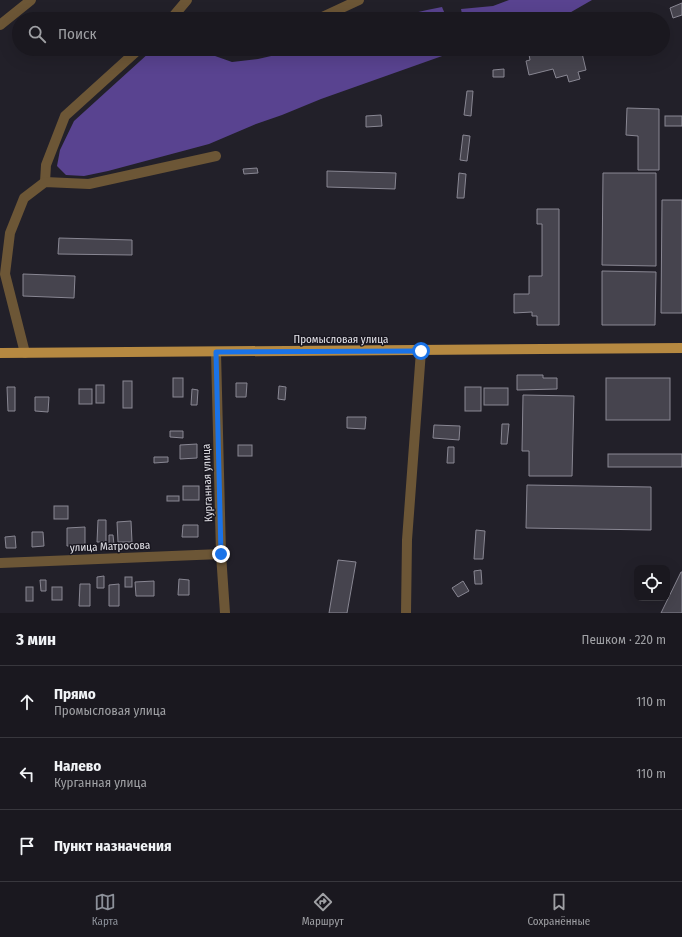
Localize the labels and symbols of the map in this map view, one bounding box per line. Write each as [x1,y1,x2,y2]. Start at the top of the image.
street label: Промысловая улица [294,333,388,346]
route start [412,342,430,360]
street label: Курганная улица [200,444,215,522]
street label: улица Матросова [70,539,150,554]
route end [212,545,230,563]

